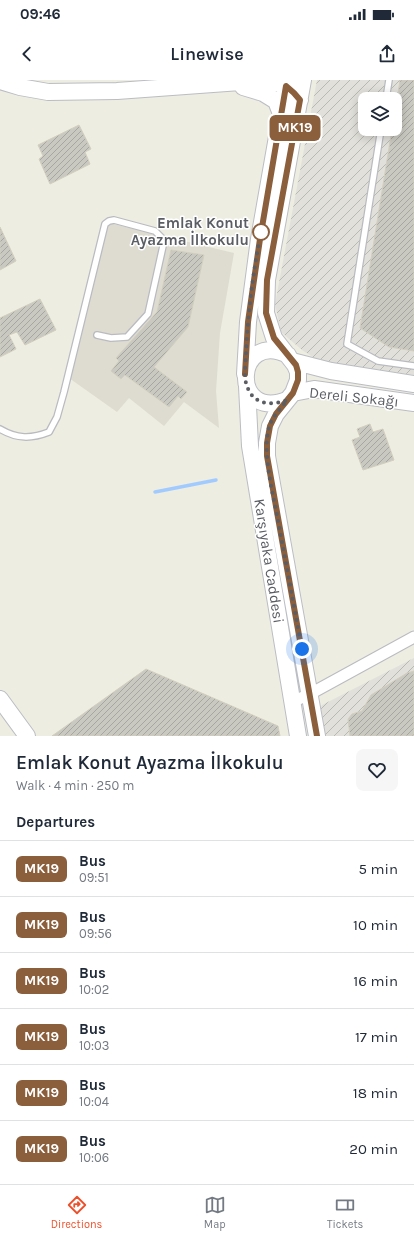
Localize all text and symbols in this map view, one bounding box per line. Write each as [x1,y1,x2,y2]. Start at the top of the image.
text: 09:46 [20,5,61,23]
icon: back [16,43,38,65]
text: Linewise [170,43,244,65]
icon: share [376,43,398,65]
map controls [358,92,402,136]
button: layers [358,92,402,136]
line badge: MK19 [267,115,323,141]
text: MK19 [278,119,312,136]
place label: Emlak Konut Ayazma İlkokulu [131,214,249,249]
marker: Emlak Konut Ayazma İlkokulu [252,223,270,241]
street label: Dereli Sokağı [308,383,400,411]
street label: Karşıyaka Caddesi [250,497,288,625]
your location [292,639,312,659]
button: heart [356,749,398,791]
text: Emlak Konut Ayazma İlkokulu [16,752,284,774]
text: Walk · 4 min · 250 m [16,778,134,793]
text: Departures [16,813,95,831]
text: Bus [79,852,106,870]
text: MK19 [24,860,59,877]
text: 5 min [358,860,398,878]
text: 09:51 [79,870,109,885]
text: Bus [79,908,106,926]
text: MK19 [24,916,59,933]
text: 10 min [353,916,398,934]
text: 09:56 [79,926,112,941]
text: Bus [79,964,106,982]
text: MK19 [24,972,59,989]
text: 16 min [353,972,398,990]
text: 10:02 [79,982,109,997]
text: Bus [79,1020,106,1038]
text: MK19 [24,1028,59,1045]
text: 17 min [355,1028,398,1046]
text: 10:03 [79,1038,109,1053]
text: Bus [79,1076,106,1094]
text: MK19 [24,1084,59,1101]
text: 18 min [353,1084,398,1102]
text: 10:04 [79,1094,109,1109]
text: Bus [79,1132,106,1150]
text: MK19 [24,1140,59,1157]
text: 20 min [349,1140,398,1158]
text: 10:06 [79,1150,109,1165]
tab: Directions [51,1194,102,1231]
tab: Map [204,1194,226,1231]
tab: Tickets [327,1194,363,1231]

